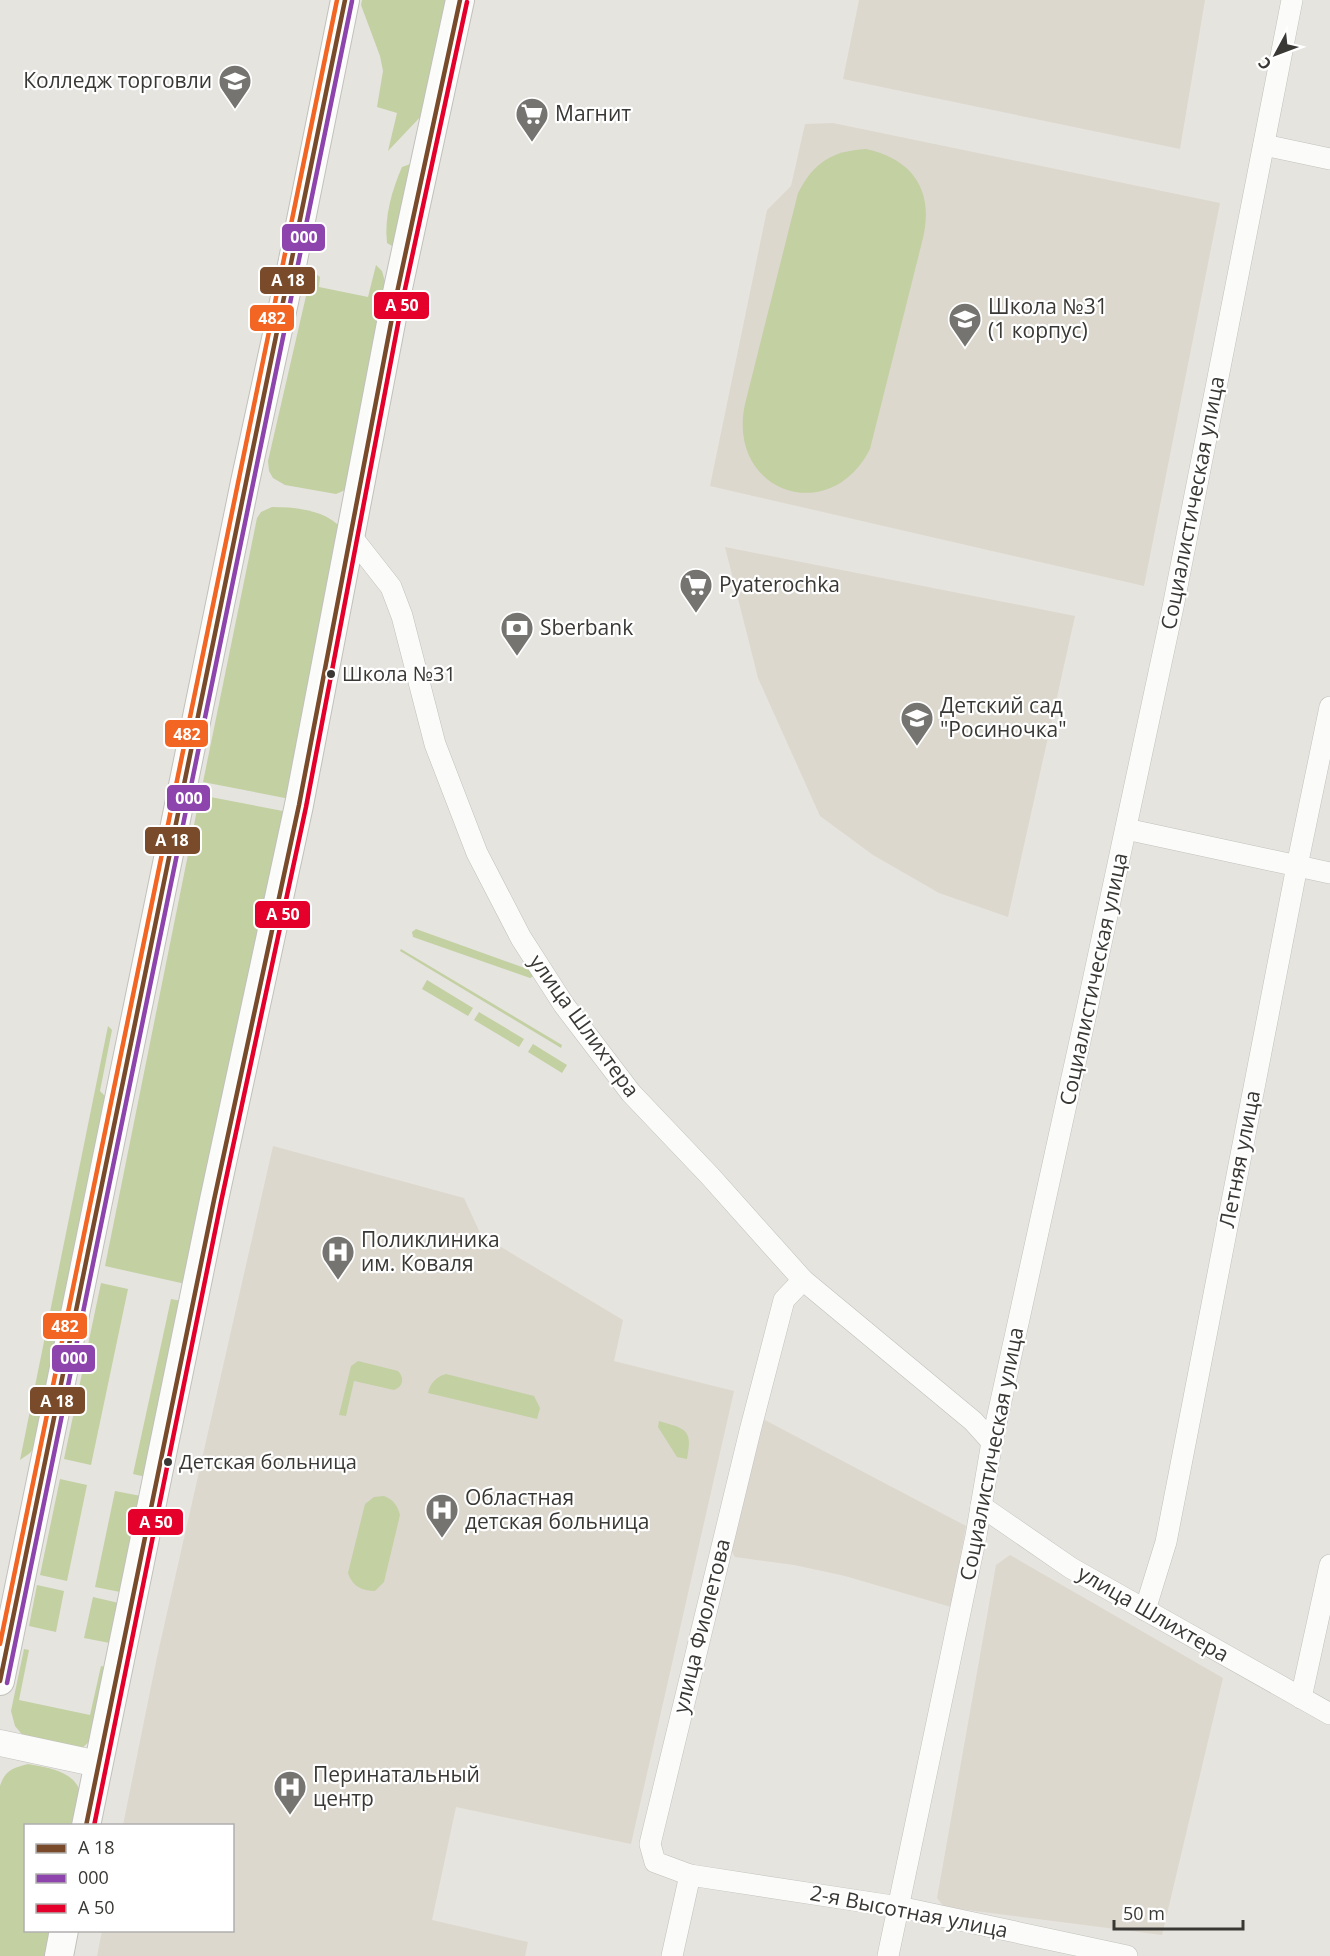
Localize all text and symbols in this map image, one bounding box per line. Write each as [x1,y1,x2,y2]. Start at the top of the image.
north arrow [1246,24,1306,84]
text: С [1253,53,1276,75]
school or university icon: Колледж торговли [217,63,253,110]
place label: Колледж торговли [23,66,212,94]
supermarket icon: Магнит [514,96,550,143]
place label: Магнит [555,99,631,127]
line badge: 000 [281,223,326,252]
text: 000 [290,226,318,248]
line badge: А 18 [259,266,316,295]
text: А 18 [271,269,305,291]
line badge: А 50 [373,291,430,320]
place label: Школа №31 (1 корпус) [988,292,1108,344]
text: А 50 [385,294,419,316]
school or university icon: Школа №31 (1 корпус) [947,301,983,348]
line badge: 482 [249,304,295,332]
text: 482 [258,307,286,329]
street label: Социалистическая улица [1154,374,1230,632]
supermarket icon: Pyaterochka [678,567,714,614]
place label: Pyaterochka [719,570,840,598]
bank icon: Sberbank [499,610,535,657]
place label: Sberbank [540,613,633,641]
place label: Школа №31 [342,660,456,687]
marker: Школа №31 [325,668,337,680]
place label: Детский сад "Росиночка" [940,691,1067,743]
school or university icon: Детский сад "Росиночка" [899,700,935,747]
line badge: 482 [164,719,209,748]
text: 482 [173,723,201,745]
line badge: 000 [166,784,211,812]
text: 000 [175,787,203,809]
line badge: А 18 [144,826,201,855]
text: А 18 [155,829,189,851]
street label: Социалистическая улица [1053,850,1133,1108]
line badge: А 50 [254,900,311,929]
text: А 50 [266,903,300,925]
street label: улица Шлихтера [523,948,646,1103]
street label: Летняя улица [1212,1088,1266,1230]
place label: Поликлиника им. Коваля [361,1225,500,1277]
hospital icon: Поликлиника им. Коваля [320,1234,356,1281]
line badge: 482 [42,1312,88,1340]
text: 482 [51,1315,79,1337]
street label: Социалистическая улица [953,1325,1029,1583]
line badge: 000 [51,1344,96,1373]
text: 000 [60,1347,88,1369]
line badge: А 18 [29,1386,86,1415]
text: А 18 [40,1390,74,1412]
place label: Детская больница [179,1448,357,1475]
marker: Детская больница [162,1456,174,1468]
place label: Областная детская больница [465,1483,649,1535]
hospital icon: Областная детская больница [424,1492,460,1539]
line badge: А 50 [127,1508,184,1536]
text: А 50 [139,1511,173,1533]
street label: улица Фиолетова [666,1536,736,1716]
street label: улица Шлихтера [1073,1558,1234,1668]
place label: Перинатальный центр [313,1760,480,1812]
hospital icon: Перинатальный центр [272,1769,308,1816]
legend [24,1824,234,1932]
text: А 18 [78,1835,115,1859]
text: 000 [78,1865,109,1889]
street label: 2-я Высотная улица [808,1878,1010,1944]
scale bar [1114,1893,1243,1931]
text: А 50 [78,1895,115,1919]
text: 50 m [1123,1901,1165,1925]

